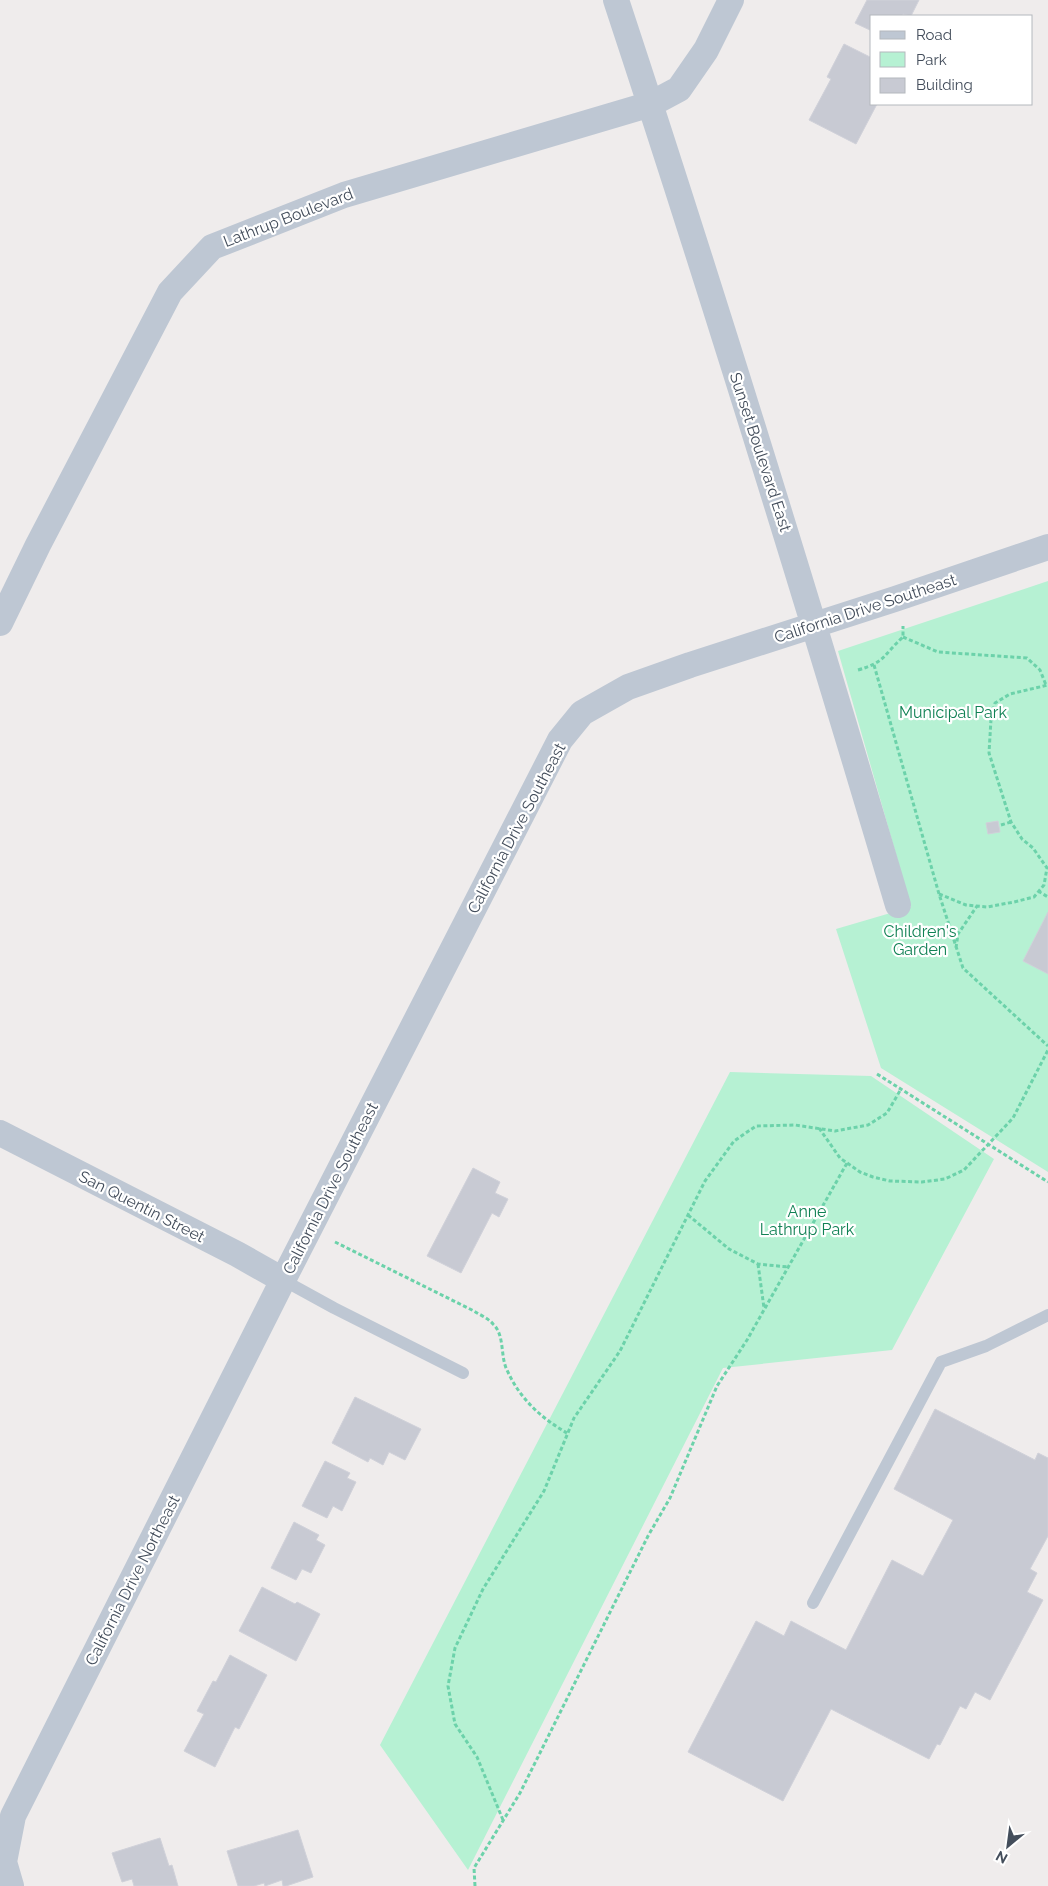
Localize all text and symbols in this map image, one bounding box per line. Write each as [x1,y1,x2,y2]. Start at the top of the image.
legend [870,15,1033,105]
text: Road [916,26,952,44]
text: Park [916,51,947,69]
text: Building [916,76,973,94]
street label: Lathrup Boulevard [221,184,356,251]
street label: Sunset Boulevard East [726,370,795,535]
street label: California Drive Southeast [772,570,959,647]
park label: Municipal Park [899,703,1007,722]
street label: California Drive Southeast [463,739,570,917]
park label: Children's Garden [884,922,957,959]
street label: California Drive Southeast [279,1099,382,1277]
street label: San Quentin Street [76,1167,208,1247]
park label: Anne Lathrup Park [760,1202,855,1239]
street label: California Drive Northeast [81,1491,184,1669]
north arrow [983,1821,1033,1871]
text: N [993,1848,1010,1867]

